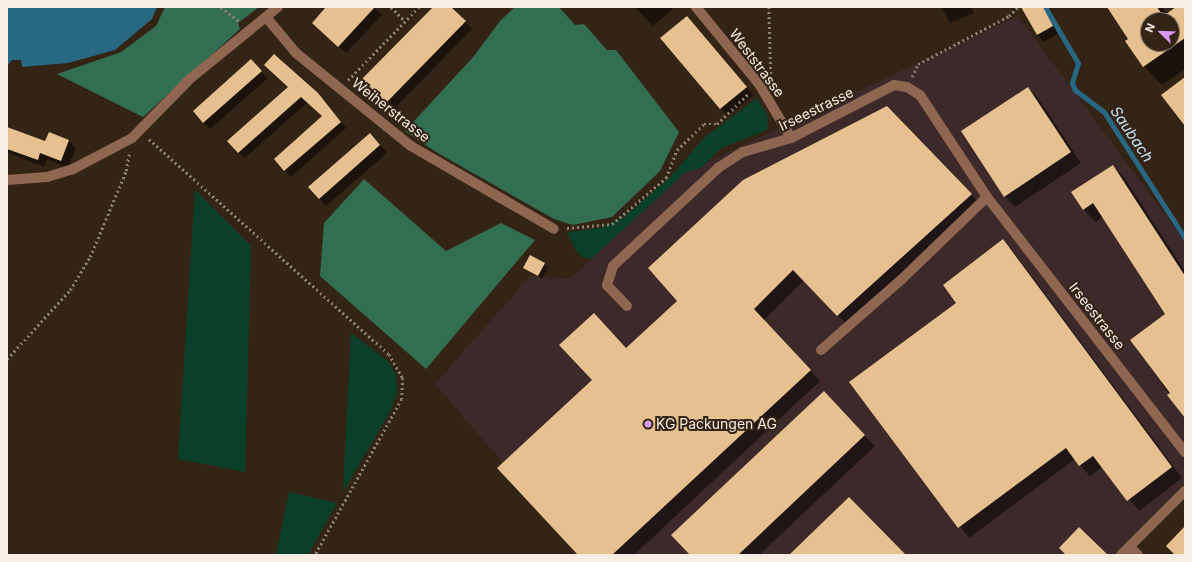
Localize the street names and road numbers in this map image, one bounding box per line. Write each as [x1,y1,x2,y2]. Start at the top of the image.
street label: Weststrasse [726,26,788,100]
street label: Weiherstrasse [349,74,433,146]
street label: Irseestrasse [776,84,856,134]
street label: Irseestrasse [1066,279,1128,353]

